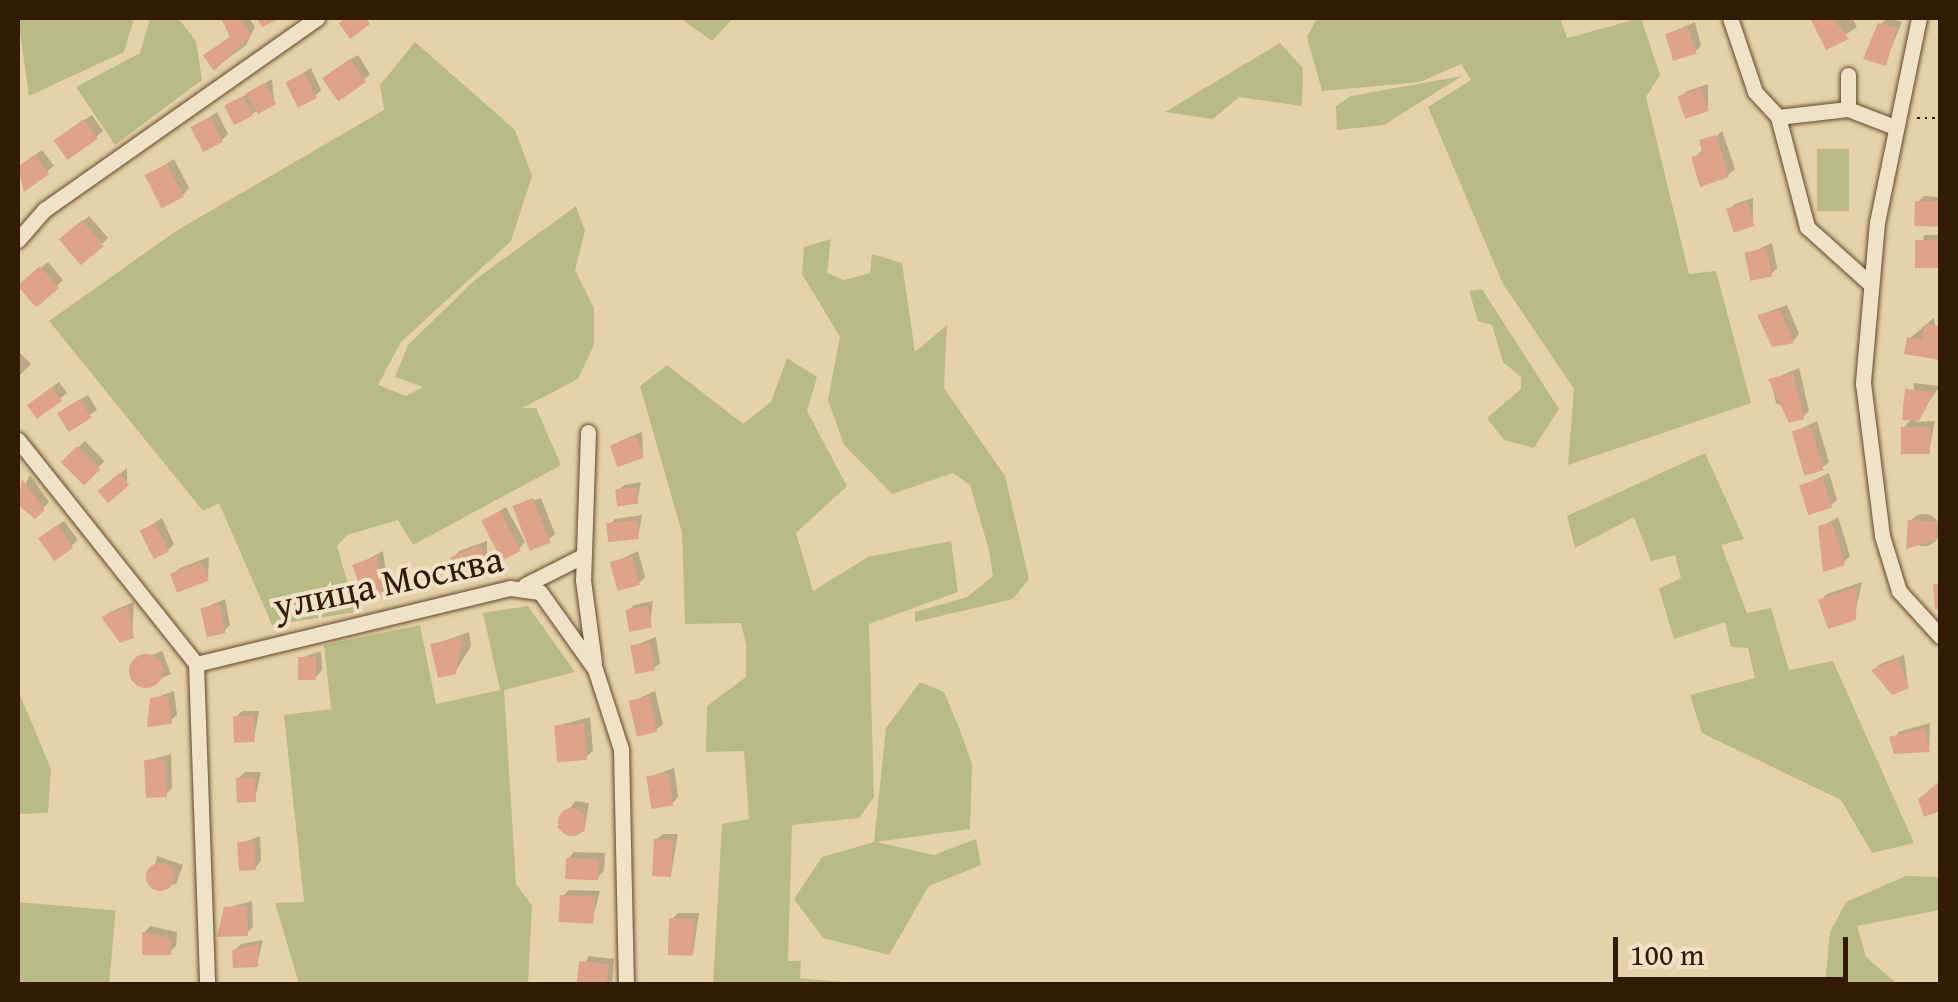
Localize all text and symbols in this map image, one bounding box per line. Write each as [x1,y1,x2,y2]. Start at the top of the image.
street label: улица Москва [269,535,507,629]
scale bar [1618,917,1853,979]
text: 100 m [1630,932,1704,976]

